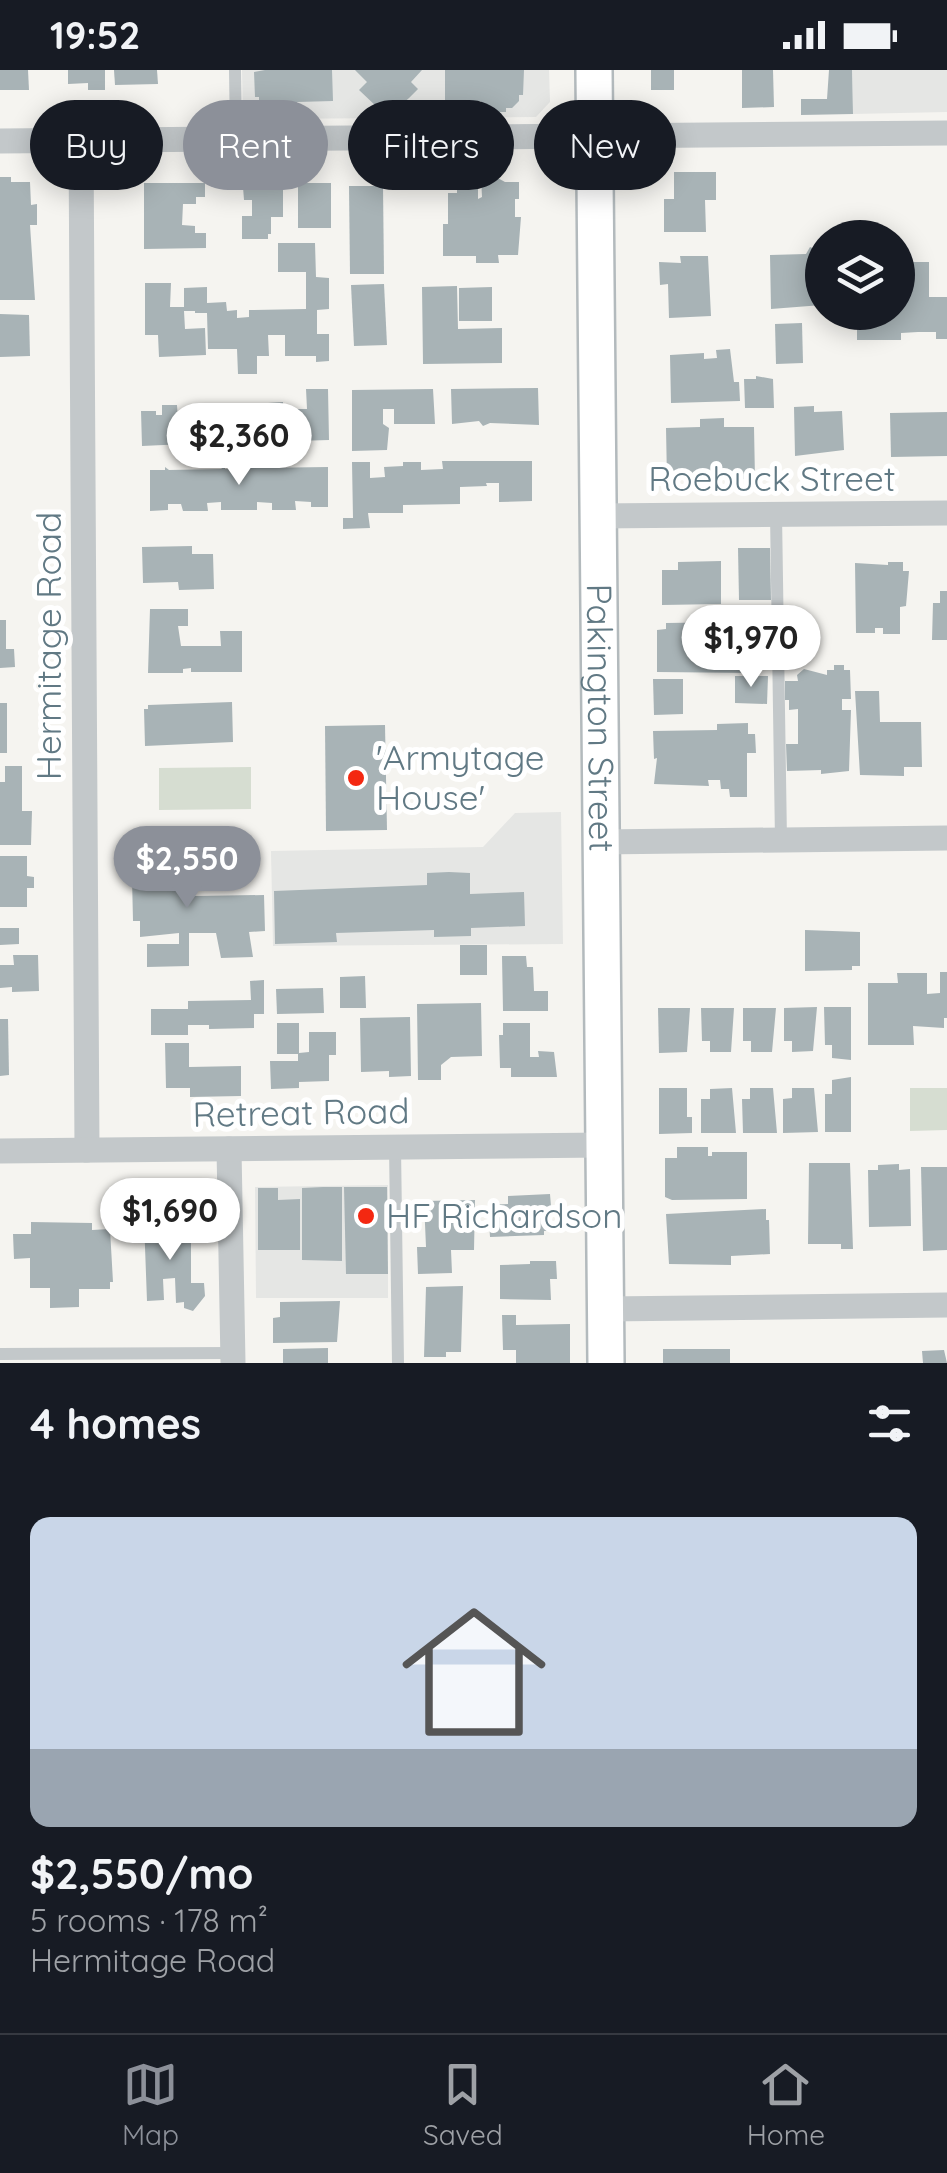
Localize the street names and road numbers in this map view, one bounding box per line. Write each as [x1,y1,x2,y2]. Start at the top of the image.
street label: Roebuck Street [648,456,896,500]
street label: Hermitage Road [26,512,70,780]
street label: Pakington Street [578,583,624,852]
street label: Retreat Road [192,1088,410,1136]

